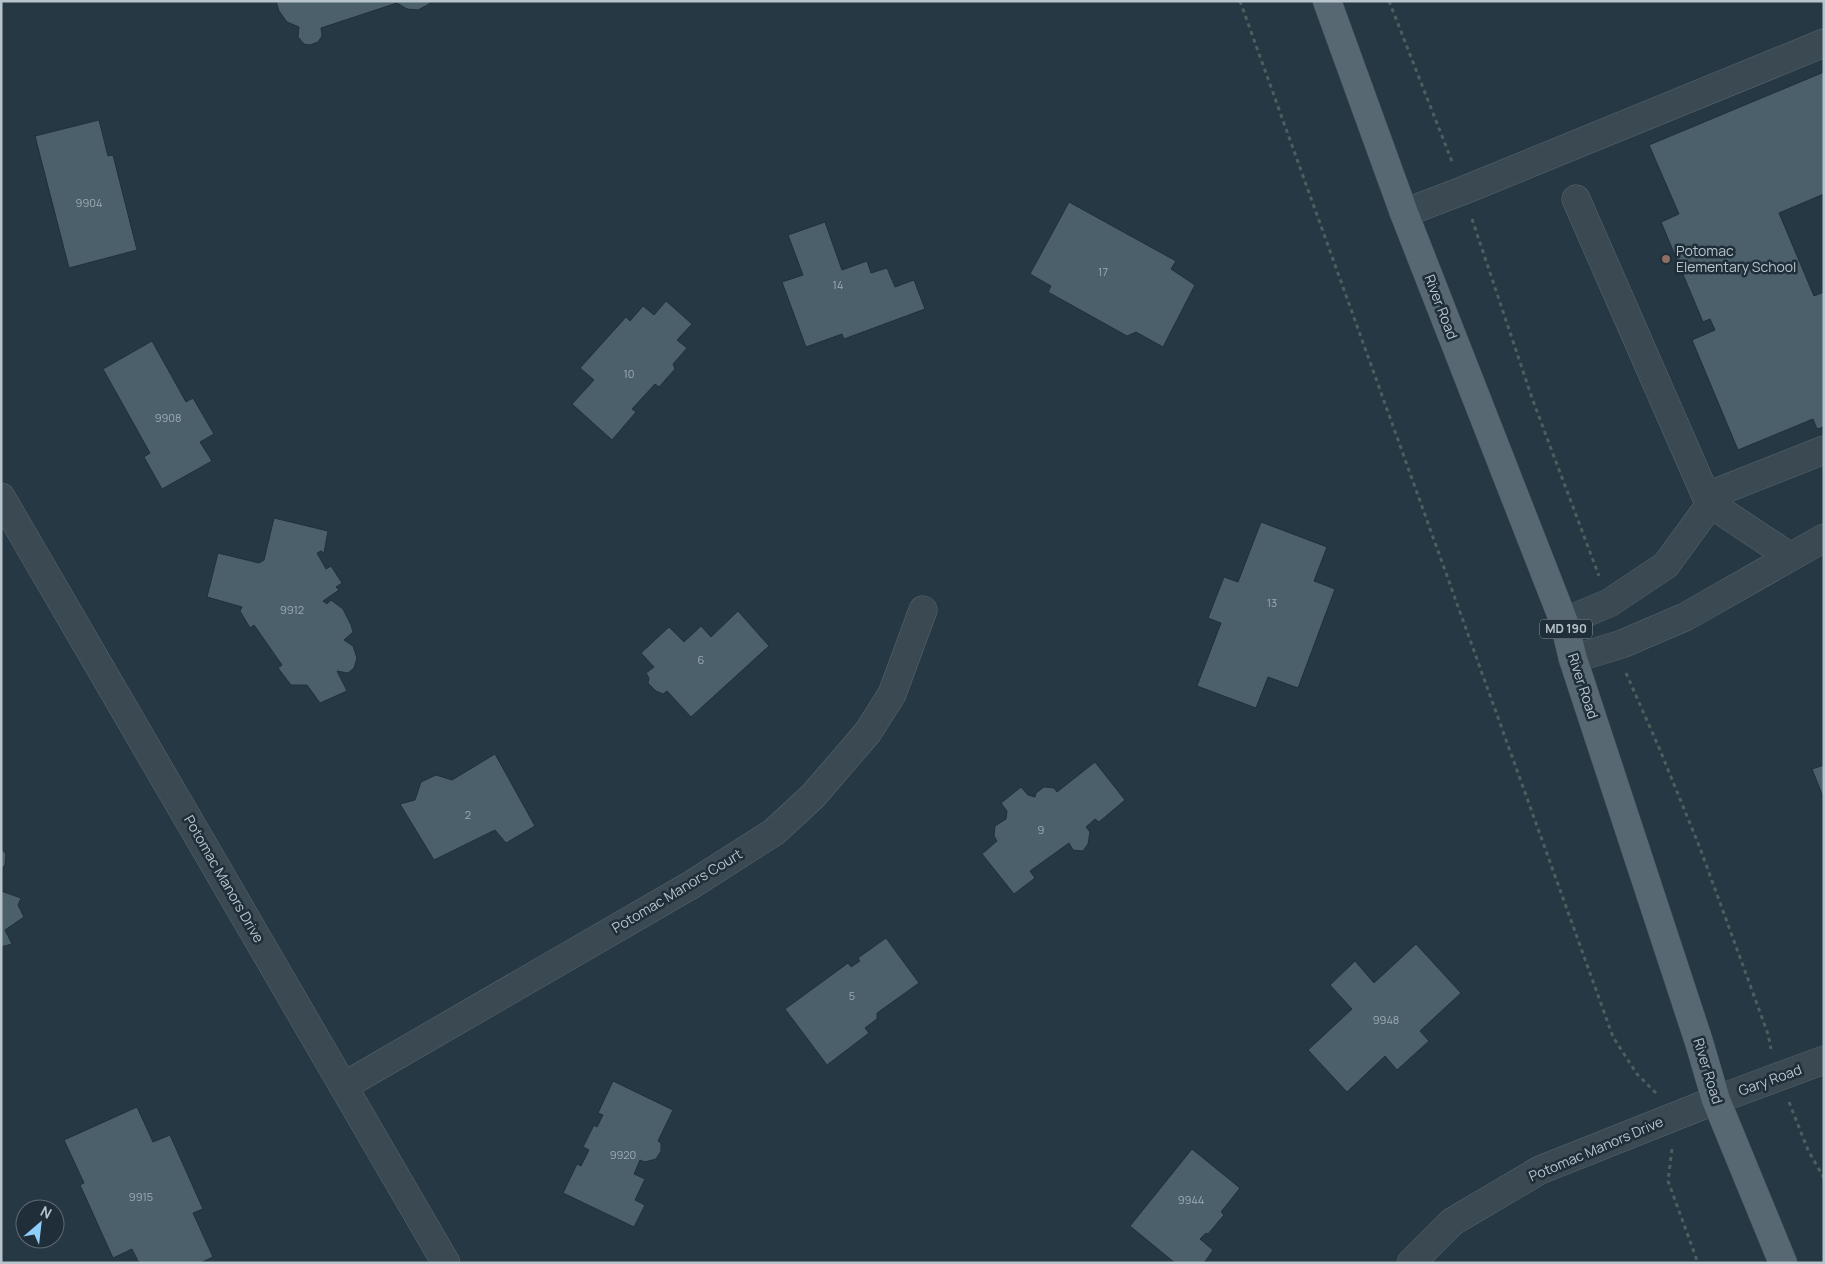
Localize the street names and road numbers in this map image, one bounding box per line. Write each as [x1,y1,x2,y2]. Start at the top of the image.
street label: River Road [1420,272,1463,342]
road number: MD 190 [1540,620,1592,638]
street label: River Road [1564,651,1603,721]
street label: Potomac Manors Drive [180,812,269,946]
street label: Potomac Manors Court [608,844,746,937]
street label: River Road [1689,1035,1728,1106]
street label: Gary Road [1736,1059,1804,1100]
street label: Potomac Manors Drive [1526,1112,1666,1185]

